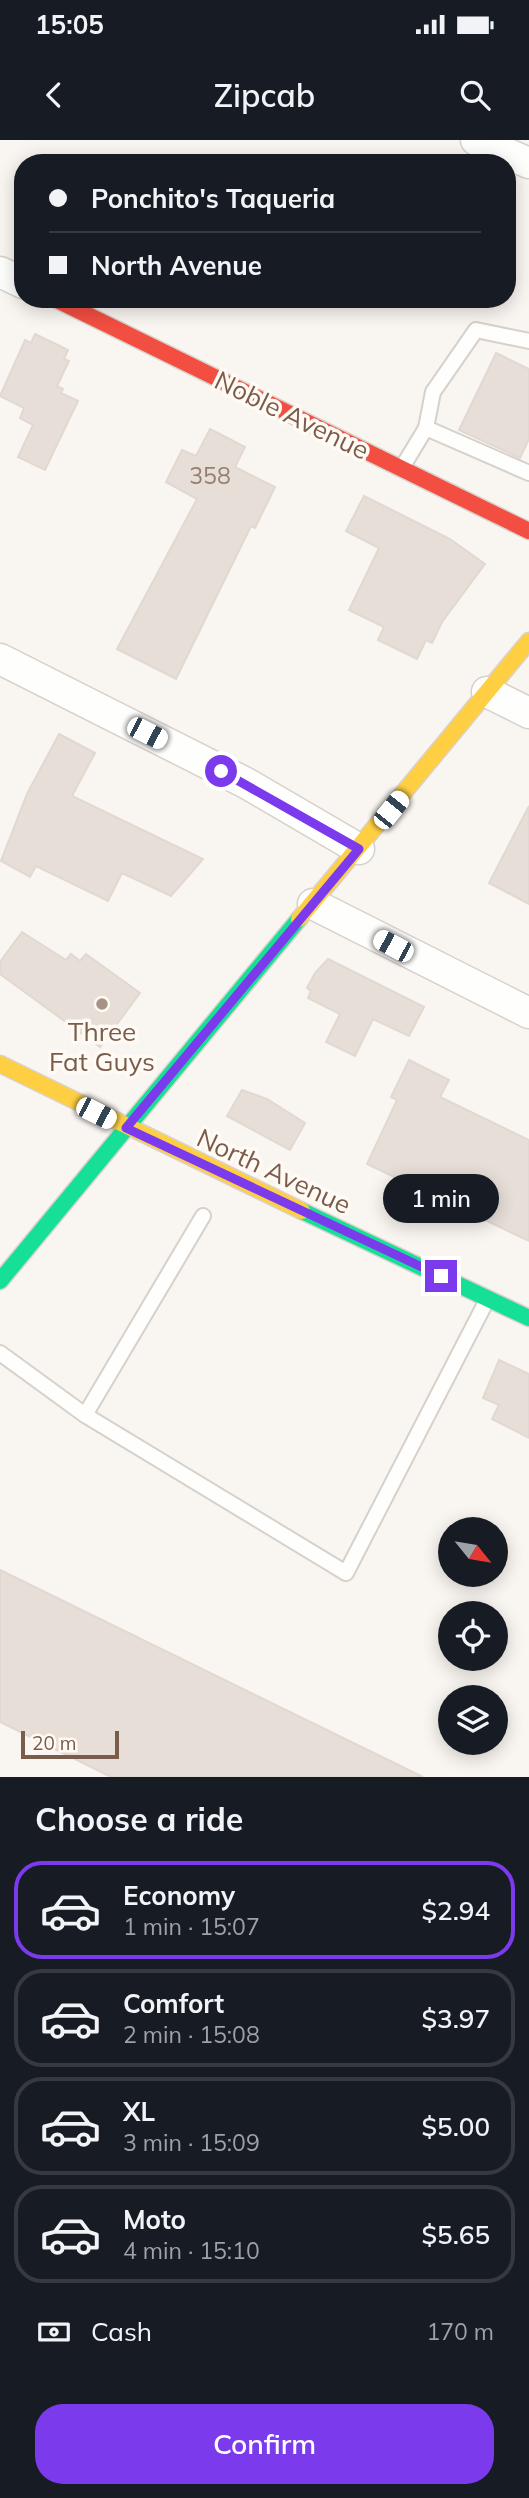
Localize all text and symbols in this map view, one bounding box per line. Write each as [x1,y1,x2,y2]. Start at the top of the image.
text: 15:05 [35,8,104,41]
text: Zipcab [214,75,315,115]
icon: back [35,76,73,114]
icon: search [456,76,494,114]
text: Ponchito's Taqueria [91,182,335,215]
text: North Avenue [91,249,262,282]
street label: Noble Avenue [209,363,375,467]
house number: 358 [189,461,231,490]
car [124,714,171,752]
route start [205,755,237,787]
car [370,787,413,833]
car [370,927,417,965]
marker: Three Fat Guys [94,996,110,1012]
place label: Three Fat Guys [49,1015,155,1078]
car [73,1094,120,1132]
street label: North Avenue [192,1121,356,1221]
callout: 1 min [383,1174,499,1224]
text: 1 min [411,1184,471,1213]
route end [425,1260,457,1292]
north arrow [438,1517,508,1587]
map controls [438,1517,508,1755]
button: locate [438,1601,508,1671]
button: layers [438,1685,508,1755]
scale bar [21,1728,119,1760]
text: 20 m [32,1731,76,1755]
text: Choose a ride [35,1799,243,1839]
icon: car [39,1879,102,1942]
text: Economy [123,1879,235,1912]
text: $2.94 [421,1894,490,1927]
text: 1 min · 15:07 [123,1912,260,1941]
icon: car [39,1987,102,2050]
text: Comfort [123,1987,224,2020]
text: $3.97 [421,2002,490,2035]
text: 2 min · 15:08 [123,2020,260,2049]
icon: car [39,2095,102,2158]
text: XL [123,2095,155,2128]
text: $5.00 [421,2110,490,2143]
text: 3 min · 15:09 [123,2128,260,2157]
icon: car [39,2203,102,2266]
text: Moto [123,2203,186,2236]
text: $5.65 [421,2218,490,2251]
text: 4 min · 15:10 [123,2236,260,2265]
icon: cash [35,2313,73,2351]
text: Cash [91,2315,152,2348]
text: 170 m [426,2317,494,2346]
button: Confirm [35,2404,494,2484]

